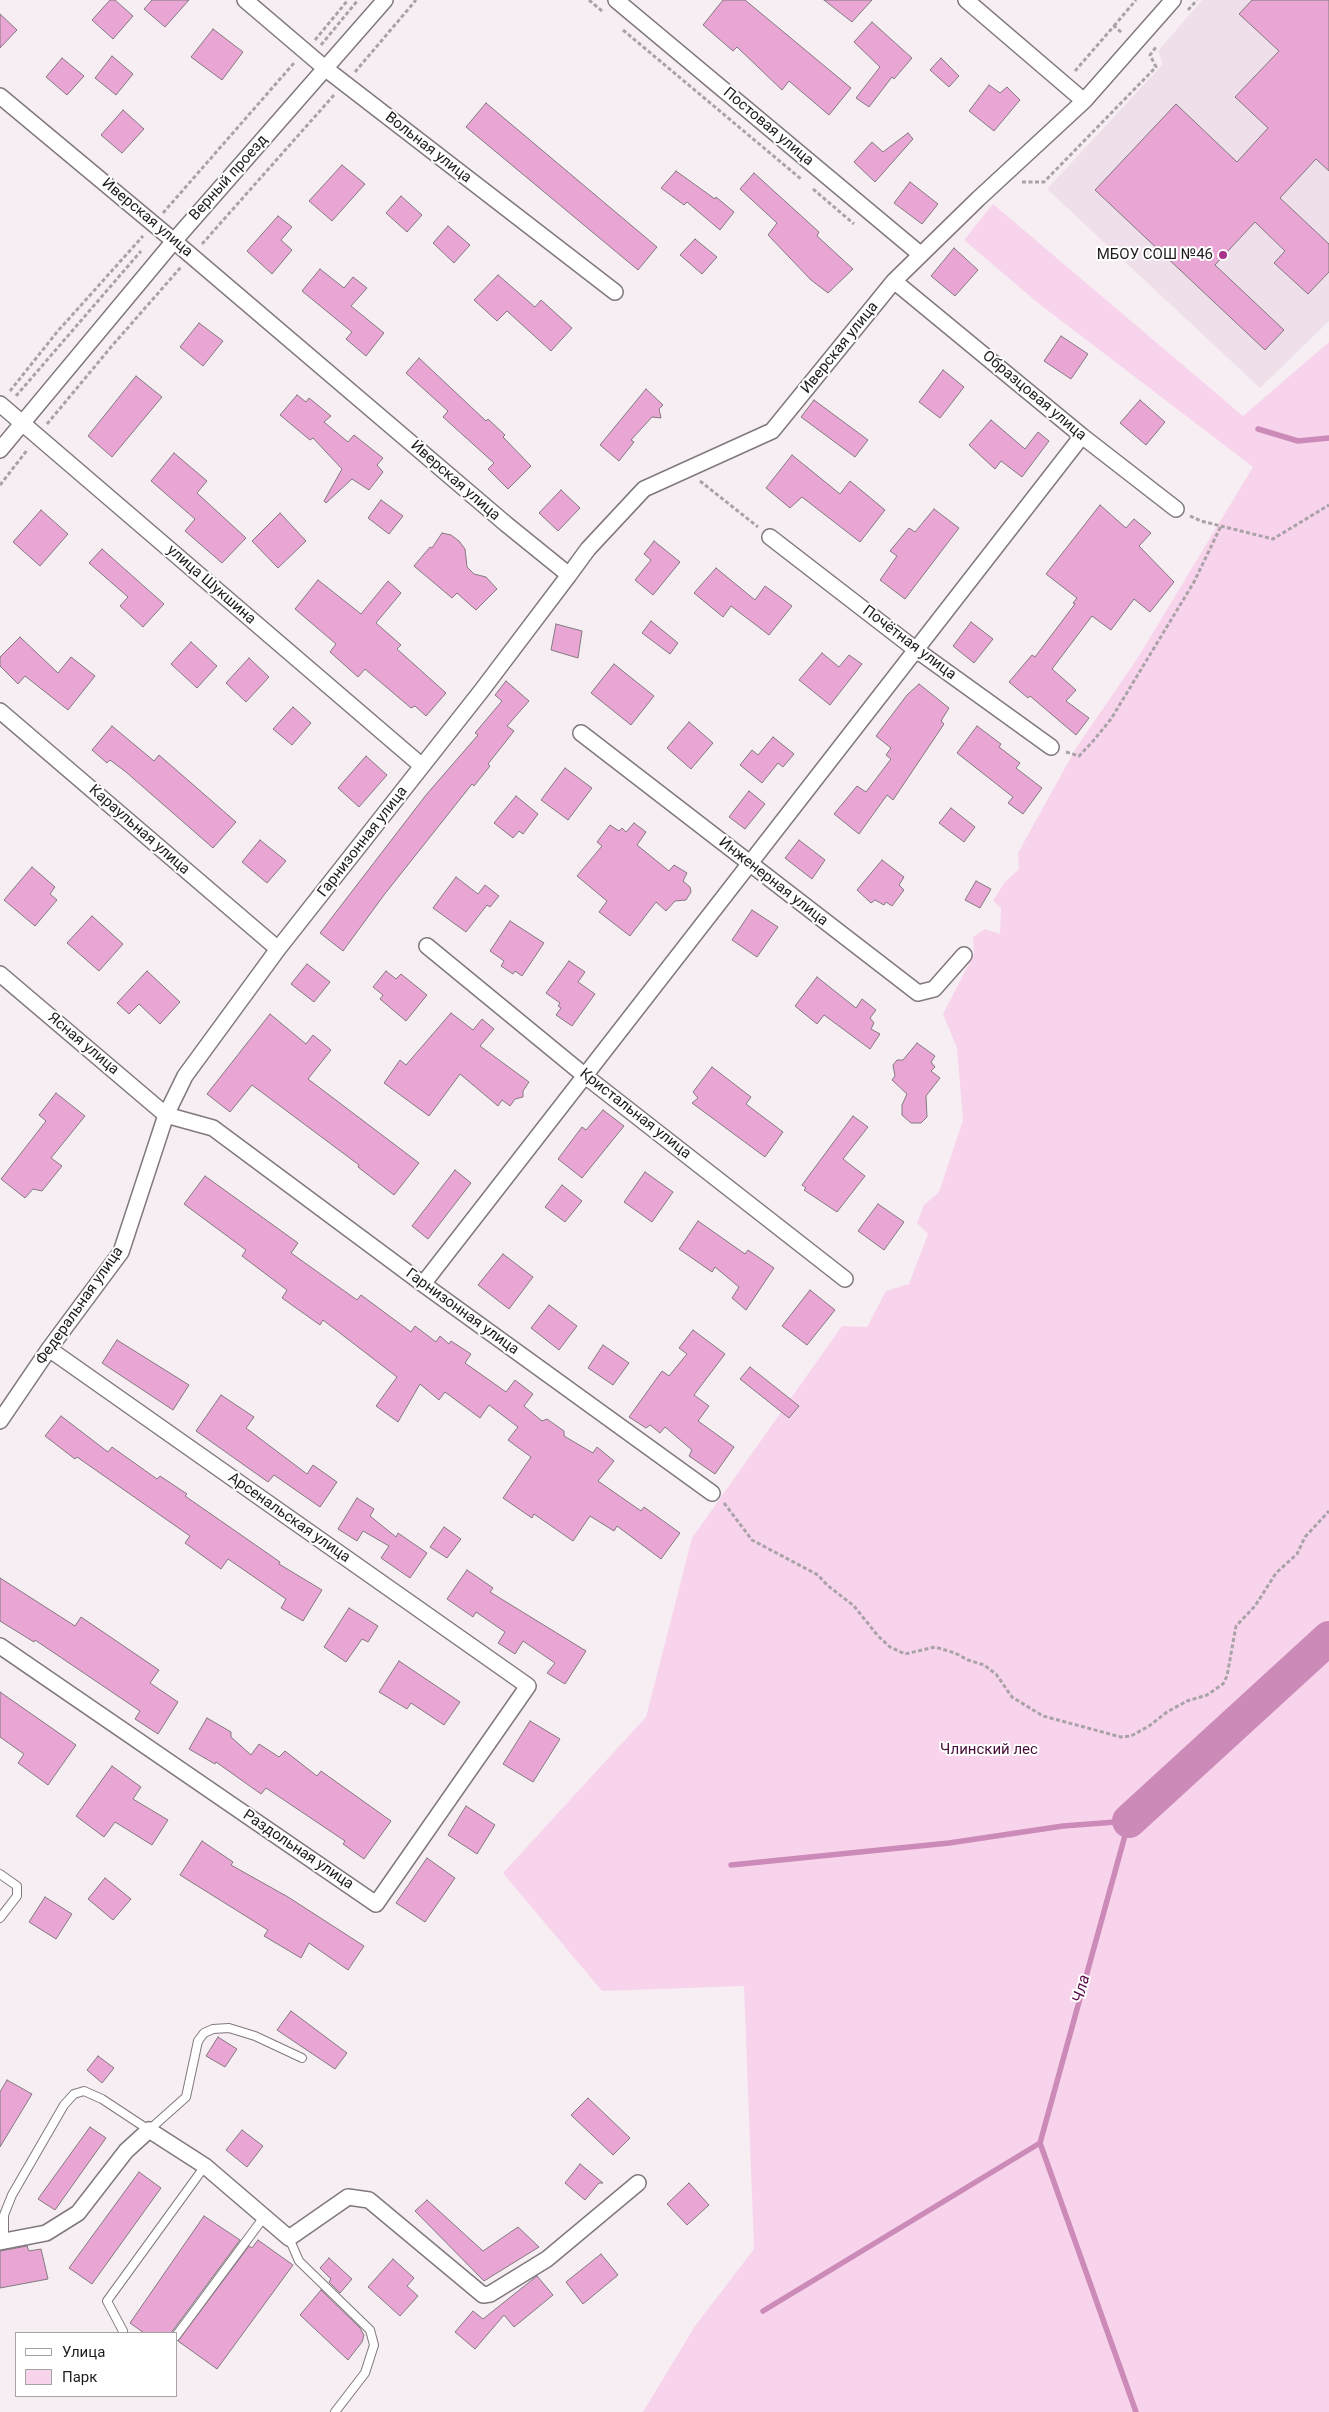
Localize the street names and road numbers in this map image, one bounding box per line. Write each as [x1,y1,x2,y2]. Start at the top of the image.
street label: Постовая улица [719,84,817,170]
street label: Вольная улица [381,109,475,187]
street label: Верный проезд [186,132,272,224]
street label: Иверская улица [98,175,196,261]
street label: Иверская улица [797,298,883,398]
street label: Образцовая улица [978,347,1090,445]
street label: Иверская улица [406,437,504,525]
street label: улица Шукшина [163,542,259,628]
street label: Почётная улица [859,602,959,684]
street label: Караульная улица [85,781,193,879]
street label: Гарнизонная улица [314,783,412,901]
street label: Инженерная улица [715,834,831,930]
street label: Ясная улица [44,1009,122,1079]
street label: Кристальная улица [576,1065,694,1163]
street label: Федеральная улица [33,1244,127,1368]
street label: Гарнизонная улица [402,1265,522,1359]
street label: Арсенальская улица [224,1469,354,1567]
street label: Раздольная улица [239,1806,357,1894]

